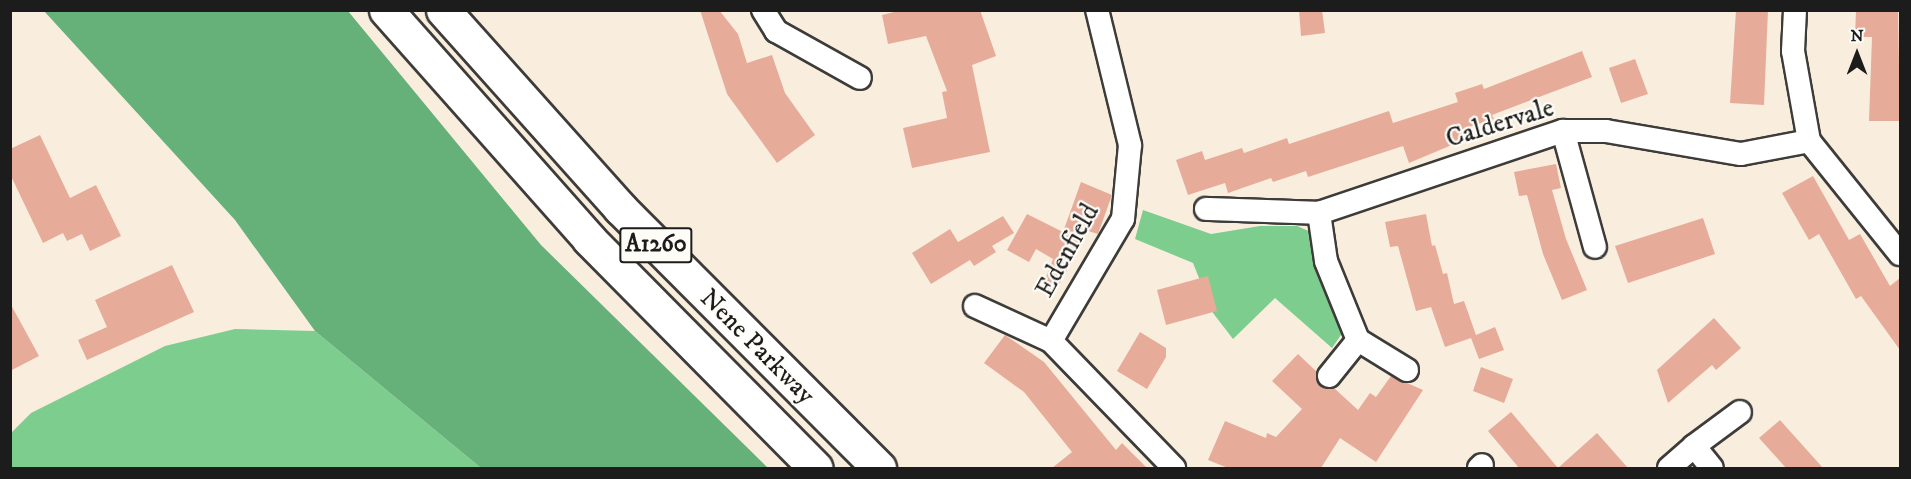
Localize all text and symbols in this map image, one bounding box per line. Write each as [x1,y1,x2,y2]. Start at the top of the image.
north arrow [1827,24,1887,84]
text: N [1850,26,1864,46]
street label: Caldervale [1442,93,1558,155]
street label: Edenfield [1030,199,1106,303]
road number: A1260 [618,224,694,266]
street label: Nene Parkway [693,283,821,411]

